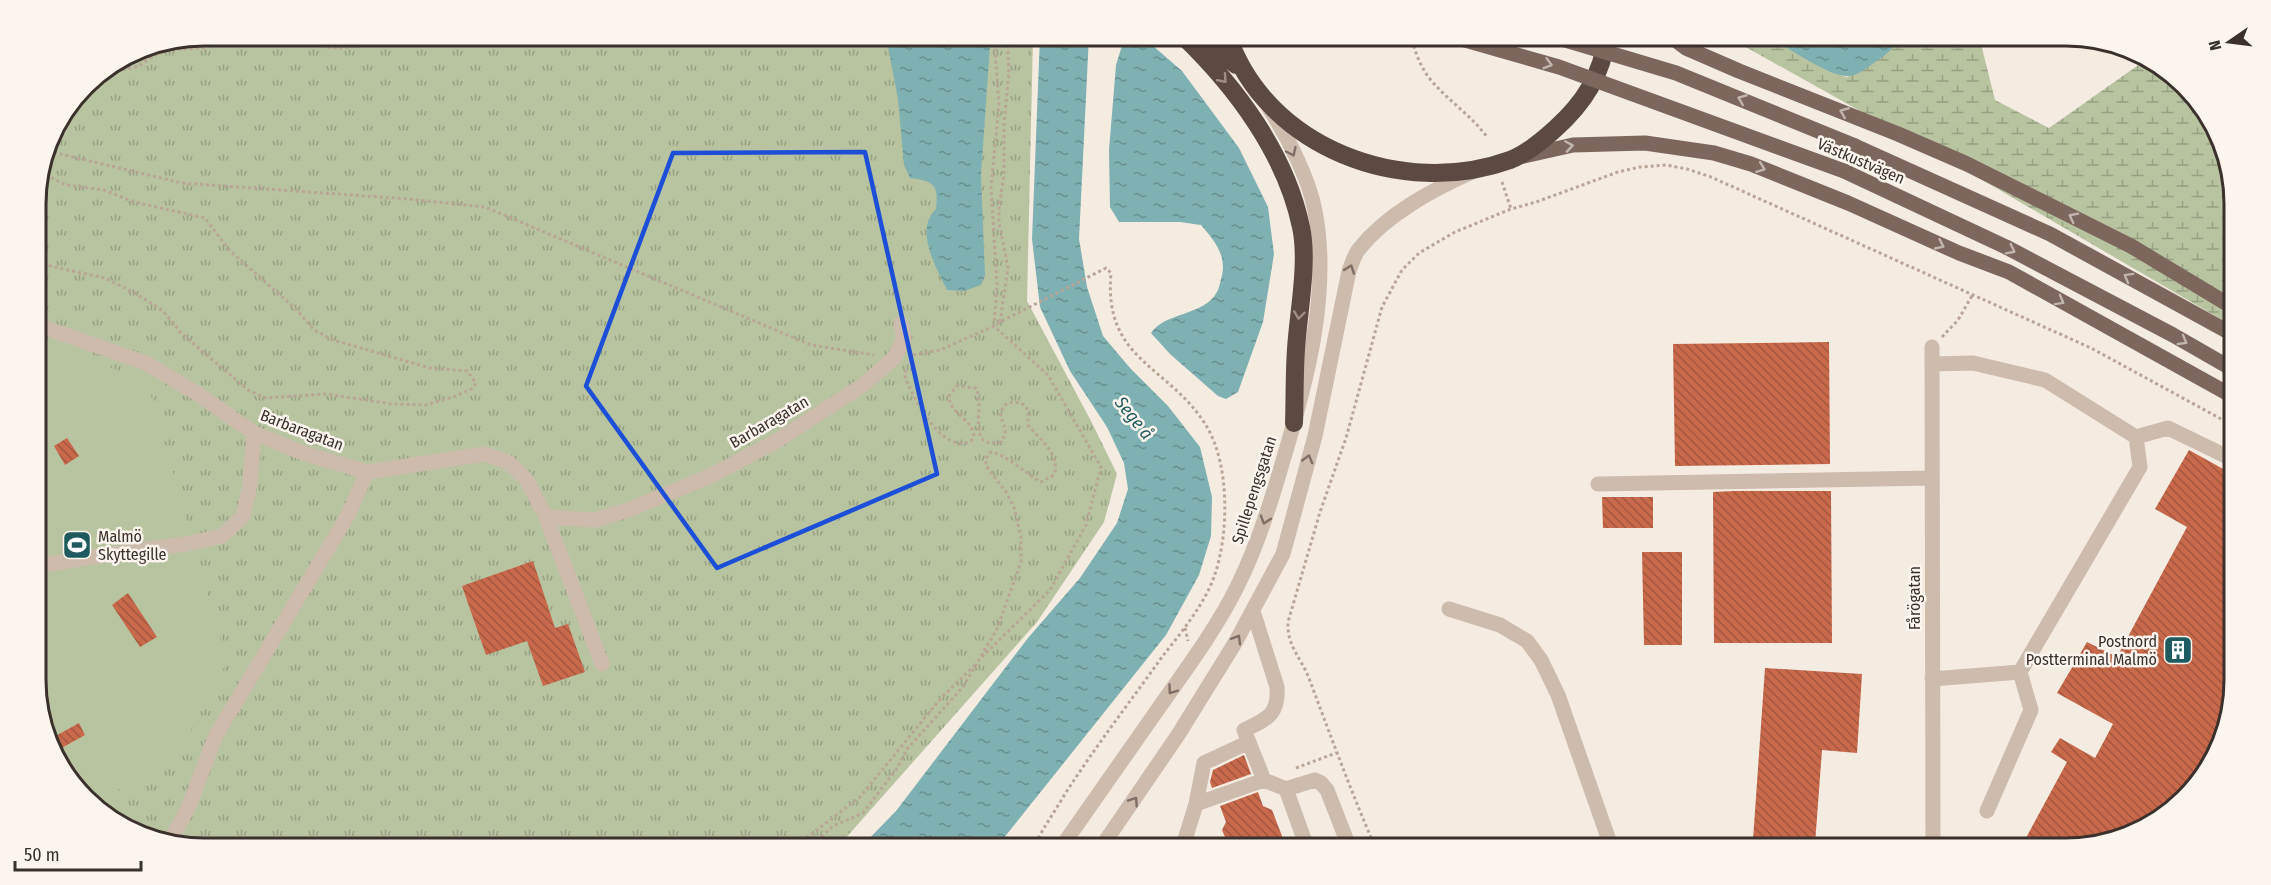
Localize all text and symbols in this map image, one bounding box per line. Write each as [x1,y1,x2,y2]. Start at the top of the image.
north arrow [2199,12,2259,72]
text: N [2205,39,2225,52]
one-way arrow [1542,57,1553,69]
one-way arrow [1216,72,1227,83]
one-way arrow [1738,94,1749,106]
one-way arrow [1839,107,1850,119]
street label: Västkustvägen [1814,134,1908,188]
one-way arrow [1564,140,1574,153]
one-way arrow [1284,146,1296,157]
one-way arrow [1755,161,1766,173]
one-way arrow [2069,213,2080,225]
one-way arrow [1934,237,1945,249]
one-way arrow [2005,242,2016,254]
one-way arrow [1343,264,1356,275]
one-way arrow [2123,273,2134,284]
one-way arrow [2054,294,2064,305]
one-way arrow [1294,311,1306,320]
one-way arrow [2177,334,2187,345]
water label: Sege å [1110,391,1158,444]
street label: Barbaragatan [726,392,812,452]
street label: Barbaragatan [258,405,346,455]
street label: Spillepengsgatan [1228,434,1280,546]
one-way arrow [1301,454,1314,464]
one-way arrow [1260,514,1272,524]
place label: Malmö Skyttegille [98,527,167,564]
sports icon: Malmö Skyttegille [61,529,93,561]
street label: Fårögatan [1905,566,1924,630]
place label: Postnord Postterminal Malmö [2026,632,2157,669]
building icon: Postnord Postterminal Malmö [2162,634,2194,666]
one-way arrow [1230,635,1242,645]
one-way arrow [1168,683,1179,694]
one-way arrow [1127,797,1138,808]
scale bar [15,834,141,872]
text: 50 m [24,844,60,866]

